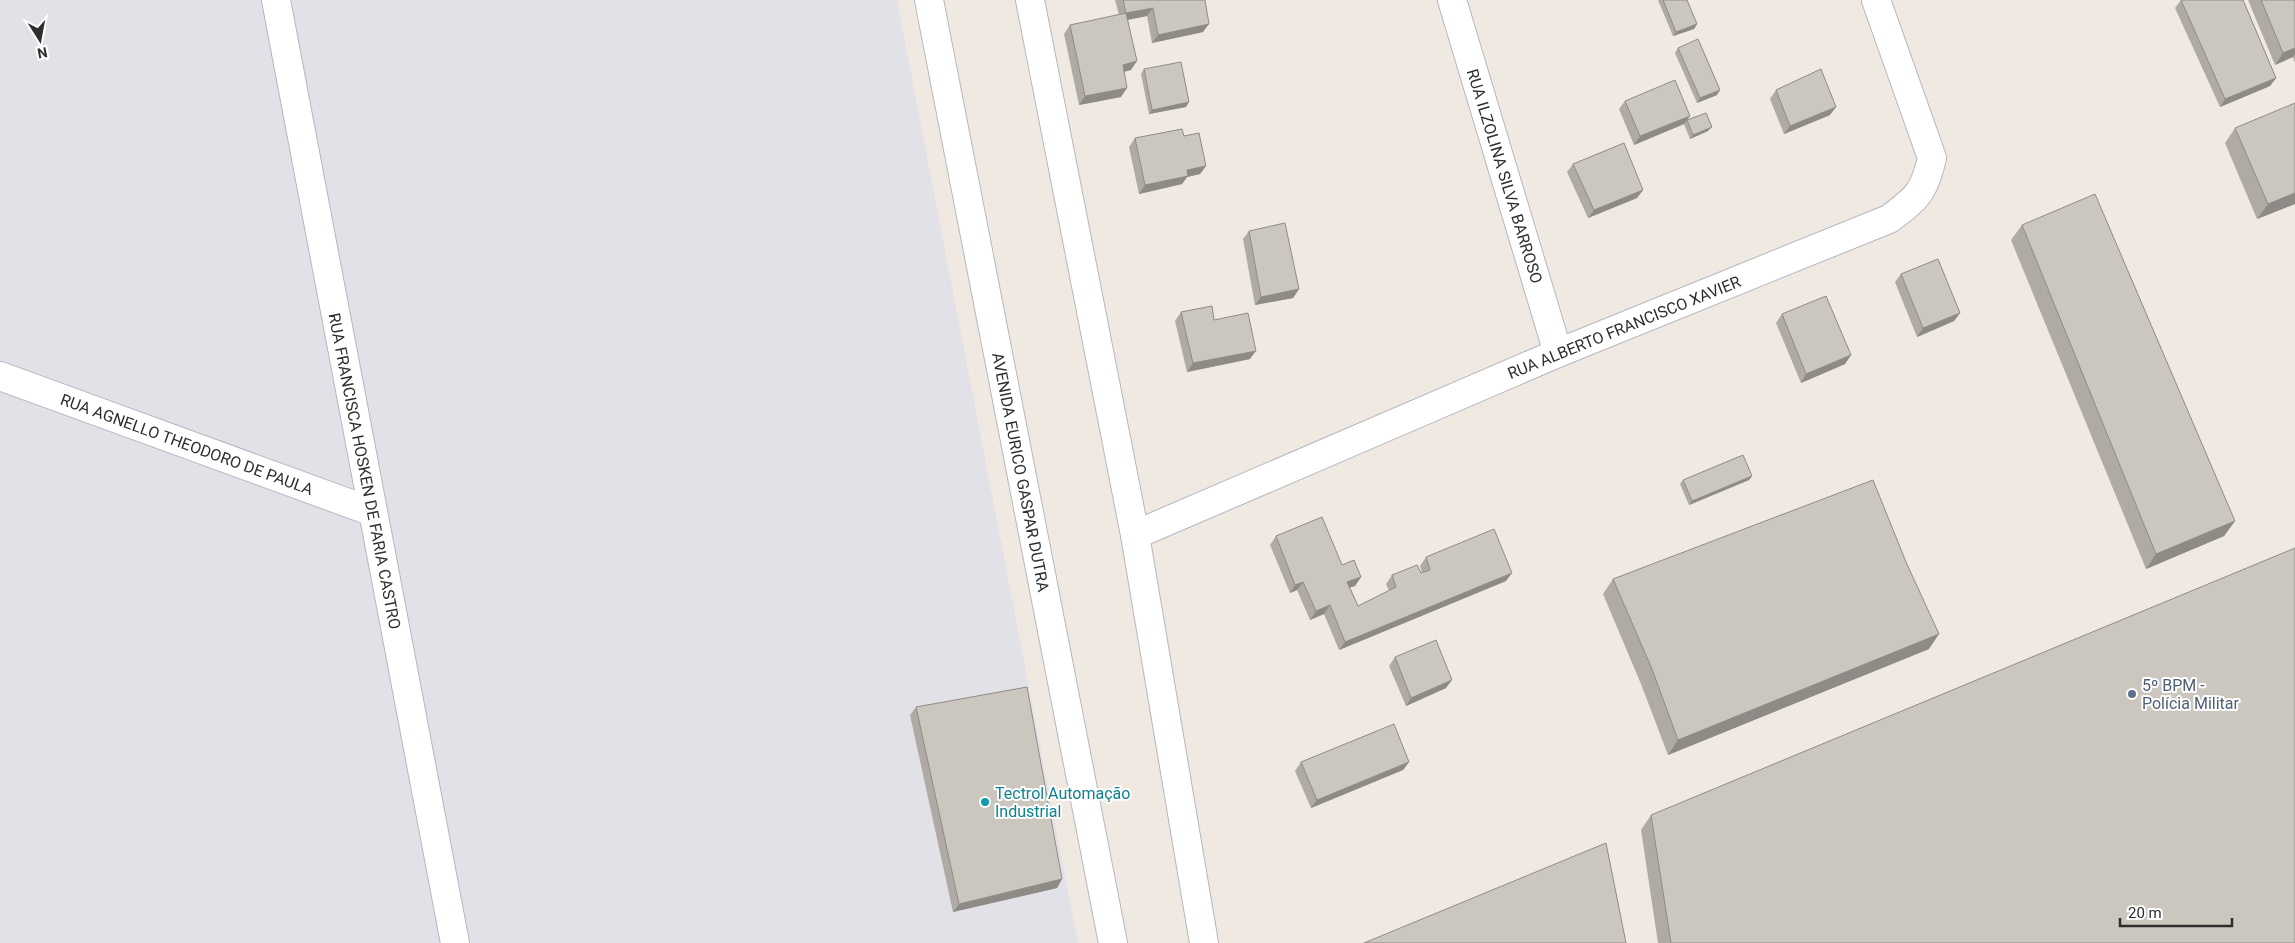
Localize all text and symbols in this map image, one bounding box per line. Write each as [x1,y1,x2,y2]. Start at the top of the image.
north arrow [15,15,65,65]
text: N [36,44,49,62]
street label: RUA ILZOLINA SILVA BARROSO [1463,66,1546,286]
street label: RUA ALBERTO FRANCISCO XAVIER [1505,272,1744,383]
street label: RUA FRANCISCA HOSKEN DE FARIA CASTRO [325,311,405,631]
street label: AVENIDA EURICO GASPAR DUTRA [988,351,1053,594]
street label: RUA AGNELLO THEODORO DE PAULA [58,390,316,499]
place label: 5º BPM - Polícia Militar [2142,676,2239,713]
marker: 5º BPM - Polícia Militar [2126,688,2138,700]
place label: Tectrol Automação Industrial [995,784,1130,821]
marker: Tectrol Automação Industrial [979,796,991,808]
scale bar [2120,896,2232,928]
text: 20 m [2128,904,2162,922]

